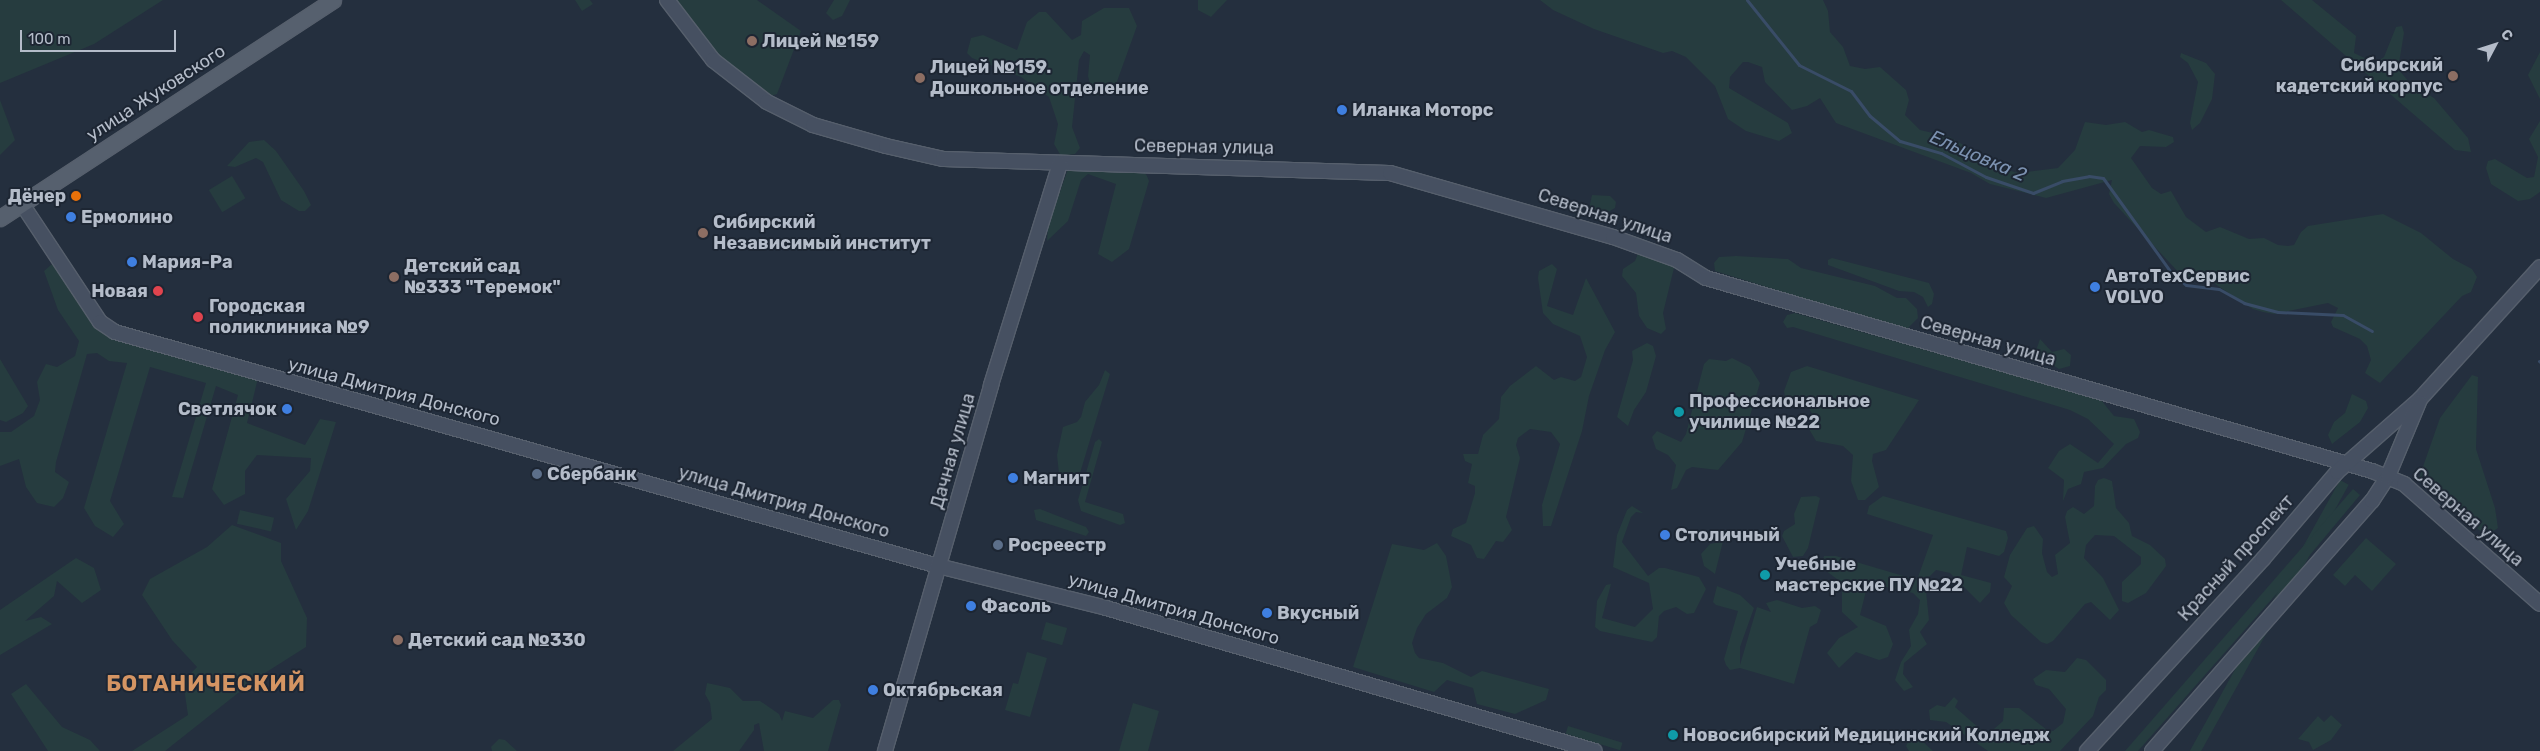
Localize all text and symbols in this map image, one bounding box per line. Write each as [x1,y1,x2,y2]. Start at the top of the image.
scale bar [22,20,179,52]
north arrow [2470,20,2520,70]
text: С [2497,26,2517,44]
text: 100 m [28,30,70,48]
place label: Лицей №159 [762,30,879,52]
marker: Лицей №159 [746,35,758,47]
street label: улица Жуковского [83,40,229,146]
place label: Сибирский кадетский корпус [2276,55,2443,98]
place label: Лицей №159. Дошкольное отделение [930,57,1149,100]
marker: Сибирский кадетский корпус [2447,70,2459,82]
marker: Лицей №159. Дошкольное отделение [914,72,926,84]
place label: Иланка Моторс [1352,99,1493,121]
marker: Иланка Моторс [1336,104,1348,116]
water label: Ельцовка 2 [1926,125,2030,187]
street label: Северная улица [1134,135,1274,159]
street label: Северная улица [1535,184,1675,248]
place label: Дёнер [8,185,66,207]
marker: Дёнер [70,190,82,202]
place label: Ермолино [81,206,173,228]
marker: Ермолино [65,211,77,223]
place label: Сибирский Независимый институт [713,212,931,254]
marker: Сибирский Независимый институт [697,227,709,239]
place label: Мария-Ра [142,251,233,273]
marker: Мария-Ра [126,256,138,268]
place label: Детский сад №333 "Теремок" [404,256,561,298]
place label: АвтоТехСервис VOLVO [2105,266,2250,308]
marker: Детский сад №333 "Теремок" [388,271,400,283]
place label: Новая [91,280,148,302]
marker: АвтоТехСервис VOLVO [2089,281,2101,293]
marker: Новая [152,285,164,297]
place label: Городская поликлиника №9 [209,296,369,338]
marker: Городская поликлиника №9 [191,310,205,324]
street label: Северная улица [1918,311,2058,371]
street label: улица Дмитрия Донского [286,353,502,431]
street label: Дачная улица [926,391,980,511]
place label: Профессиональное училище №22 [1689,391,1870,434]
place label: Светлячок [178,398,277,420]
marker: Светлячок [281,403,293,415]
marker: Профессиональное училище №22 [1673,406,1685,418]
street label: улица Дмитрия Донского [676,461,892,543]
place label: Сбербанк [547,463,637,485]
street label: Северная улица [2408,463,2528,571]
place label: Магнит [1023,467,1090,489]
marker: Сбербанк [531,468,543,480]
marker: Магнит [1007,472,1019,484]
street label: Красный проспект [2174,490,2298,626]
place label: Столичный [1675,524,1780,546]
marker: Столичный [1659,529,1671,541]
place label: Росреестр [1008,534,1106,556]
marker: Росреестр [992,539,1004,551]
place label: Учебные мастерские ПУ №22 [1775,554,1963,596]
street label: улица Дмитрия Донского [1066,568,1282,650]
marker: Учебные мастерские ПУ №22 [1759,569,1771,581]
place label: Фасоль [981,595,1051,617]
marker: Фасоль [965,600,977,612]
place label: Вкусный [1277,602,1359,624]
marker: Вкусный [1261,607,1273,619]
place label: Детский сад №330 [408,629,586,651]
marker: Детский сад №330 [392,634,404,646]
district label: БОТАНИЧЕСКИЙ [105,671,307,697]
place label: Октябрьская [883,679,1003,701]
marker: Октябрьская [867,684,879,696]
place label: Новосибирский Медицинский Колледж [1683,724,2050,746]
marker: Новосибирский Медицинский Колледж [1667,729,1679,741]

